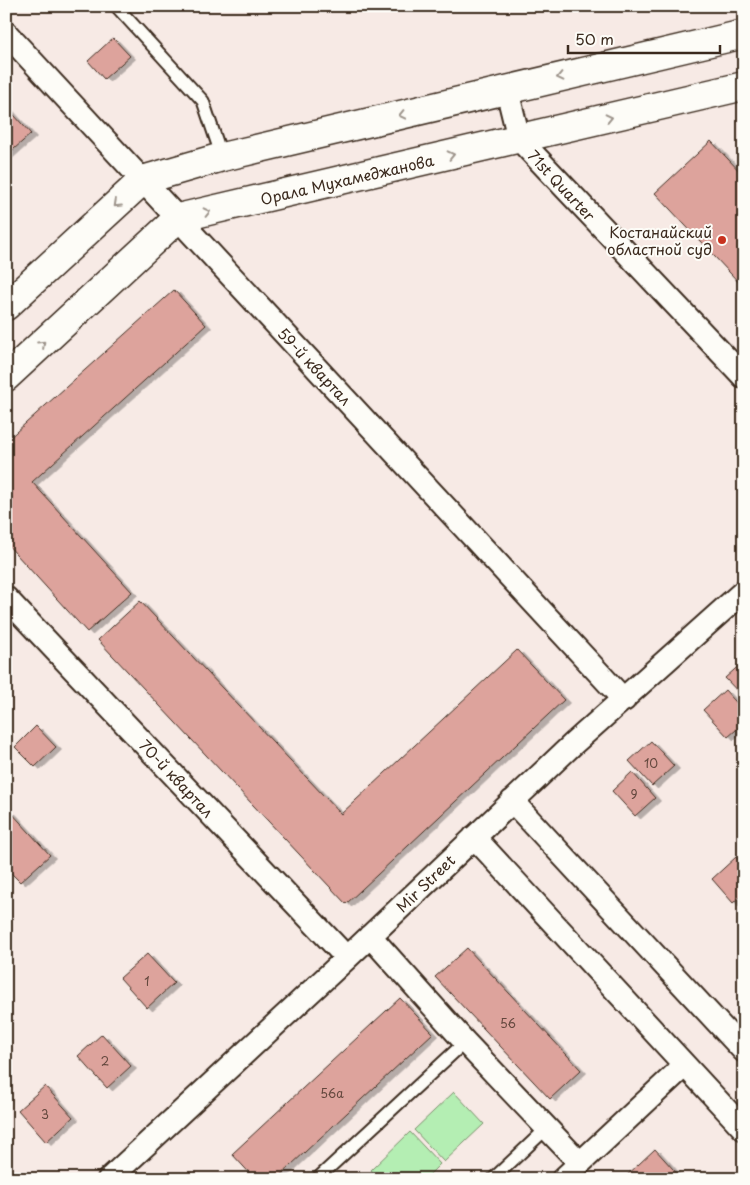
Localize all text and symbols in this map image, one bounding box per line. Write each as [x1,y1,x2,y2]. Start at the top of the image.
scale bar [568,22,720,54]
text: 50 m [575,27,614,50]
one-way arrow [556,71,565,82]
one-way arrow [397,109,406,120]
one-way arrow [604,113,613,124]
street label: 71st Quarter [523,144,601,226]
street label: Орала Мухамеджанова [258,148,437,210]
one-way arrow [446,150,455,161]
one-way arrow [113,198,122,207]
one-way arrow [203,207,212,217]
place label: Костанайский областной суд [607,220,712,260]
marker: Костанайский областной суд [716,234,728,246]
street label: 59-й квартал [273,322,357,410]
one-way arrow [36,341,45,350]
street label: 70-й квартал [135,734,220,822]
house number: 10 [644,754,658,772]
house number: 9 [630,785,638,803]
street label: Mir Street [390,849,460,917]
house number: 1 [144,972,150,990]
house number: 56 [500,1014,516,1032]
house number: 2 [101,1052,109,1070]
house number: 56а [320,1084,344,1102]
house number: 3 [41,1105,49,1123]

